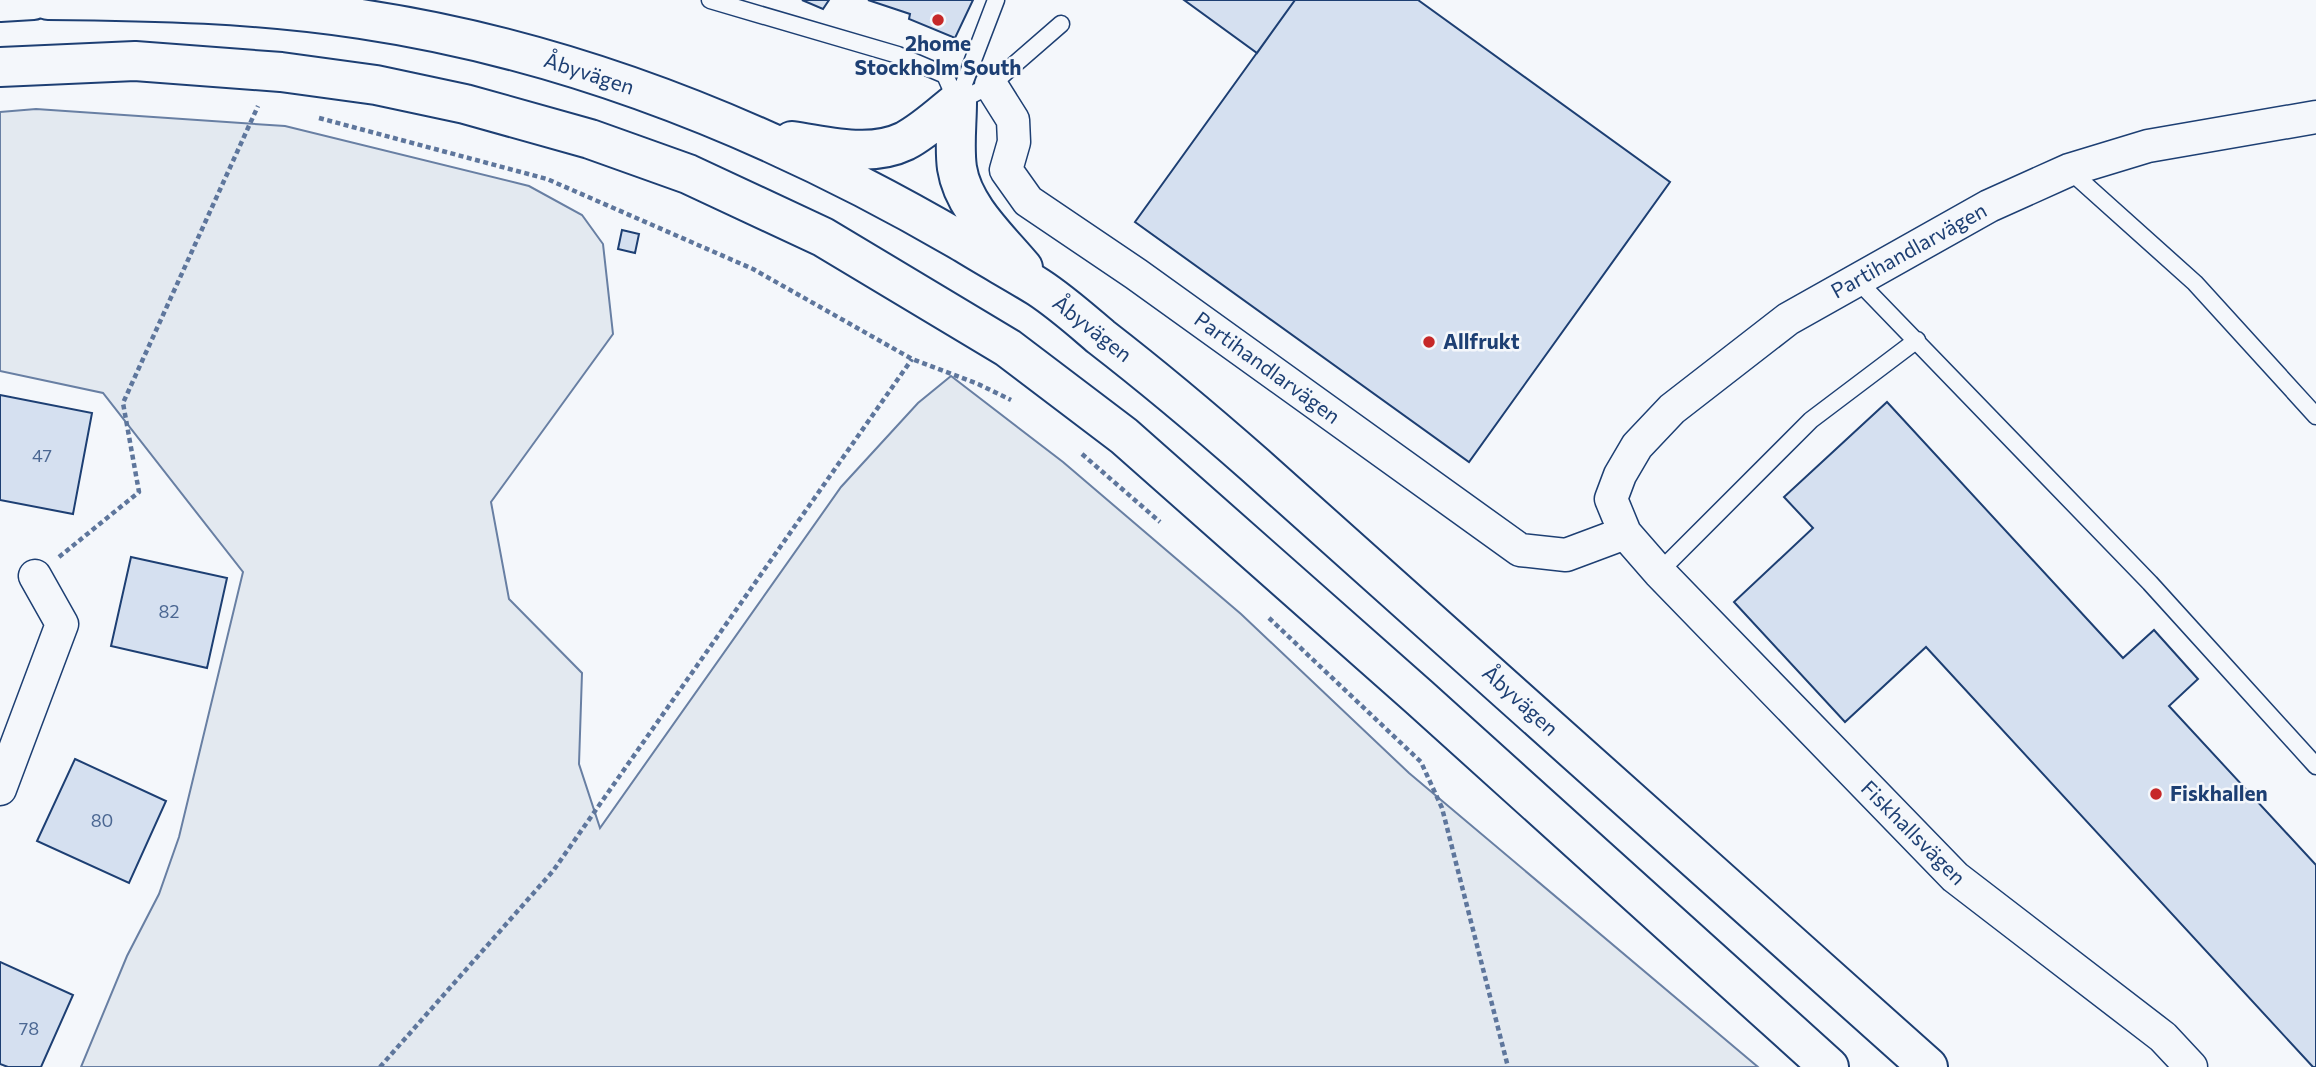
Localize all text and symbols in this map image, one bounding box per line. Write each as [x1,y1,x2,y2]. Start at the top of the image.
marker: 2home Stockholm South [930,12,946,28]
place label: 2home Stockholm South [855,30,1021,79]
street label: Åbyvägen [541,46,638,99]
street label: Partihandlarvägen [1826,197,1991,303]
street label: Åbyvägen [1048,289,1137,366]
street label: Partihandlarvägen [1190,305,1346,428]
place label: Allfrukt [1443,328,1520,353]
marker: Allfrukt [1421,334,1437,350]
house number: 47 [32,444,52,466]
house number: 82 [159,600,179,622]
street label: Åbyvägen [1478,659,1564,740]
street label: Fiskhallsvägen [1857,775,1971,889]
place label: Fiskhallen [2170,780,2268,805]
marker: Fiskhallen [2148,786,2164,802]
house number: 80 [91,809,113,831]
house number: 78 [19,1017,39,1039]

